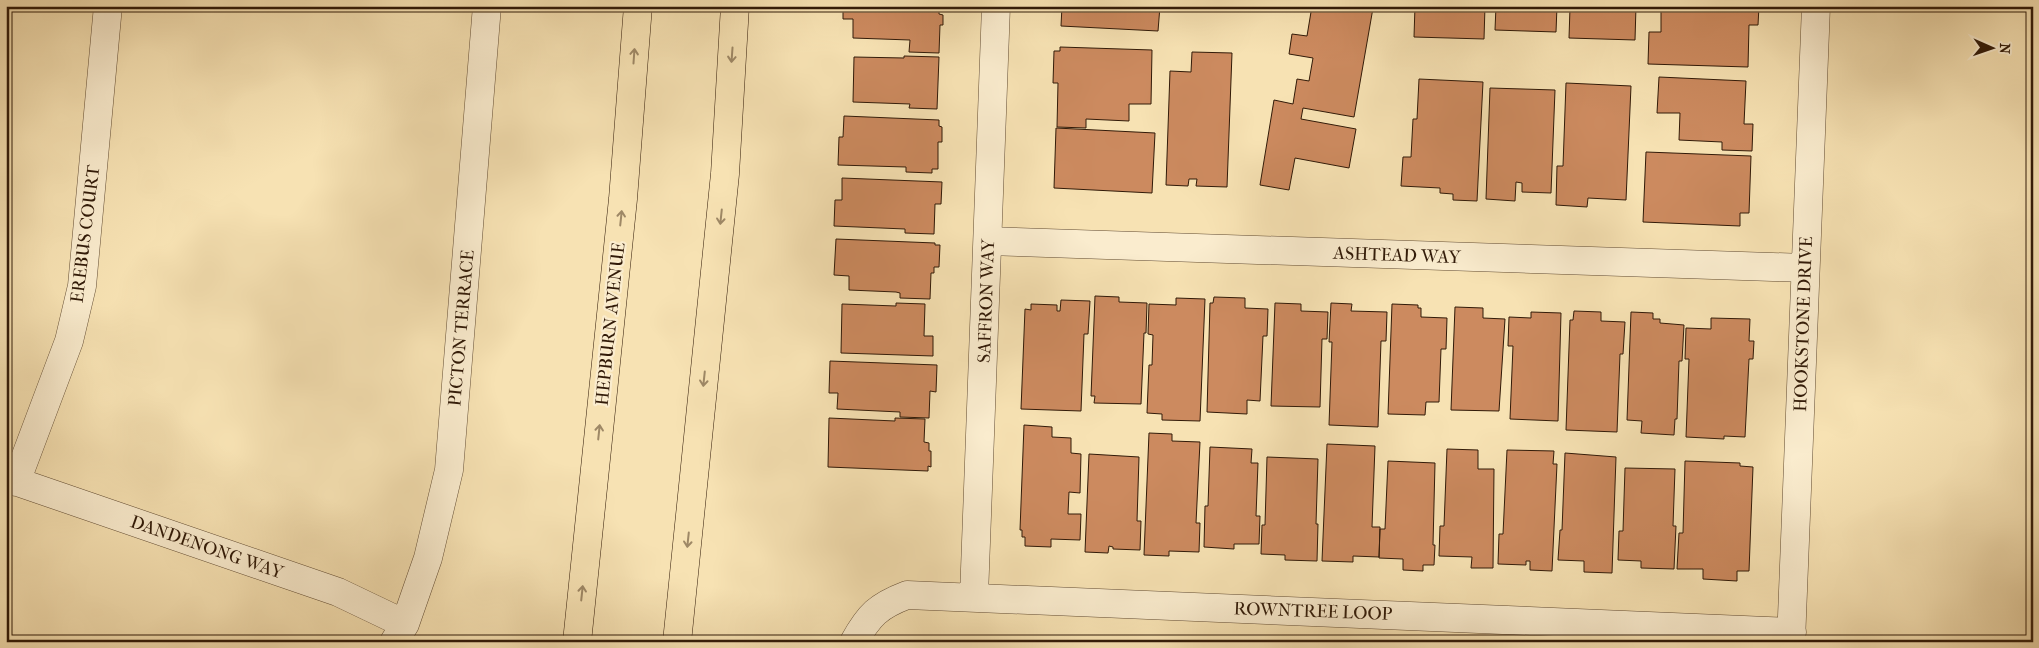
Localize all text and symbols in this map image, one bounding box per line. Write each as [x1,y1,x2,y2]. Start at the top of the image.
north arrow [1966,22,2016,72]
text: N [1996,43,2013,54]
one-way arrow [728,47,737,63]
one-way arrow [629,48,639,64]
street label: EREBUS COURT [67,163,104,304]
one-way arrow [716,209,726,225]
one-way arrow [616,210,626,226]
street label: HOOKSTONE DRIVE [1790,236,1817,412]
street label: SAFFRON WAY [974,238,999,363]
street label: HEPBURN AVENUE [591,241,630,407]
street label: ASHTEAD WAY [1332,243,1462,268]
street label: PICTON TERRACE [444,249,479,407]
one-way arrow [699,370,709,386]
one-way arrow [594,424,604,440]
street label: DANDENONG WAY [128,511,287,584]
one-way arrow [683,532,693,548]
one-way arrow [578,586,587,602]
street label: ROWNTREE LOOP [1233,598,1393,625]

